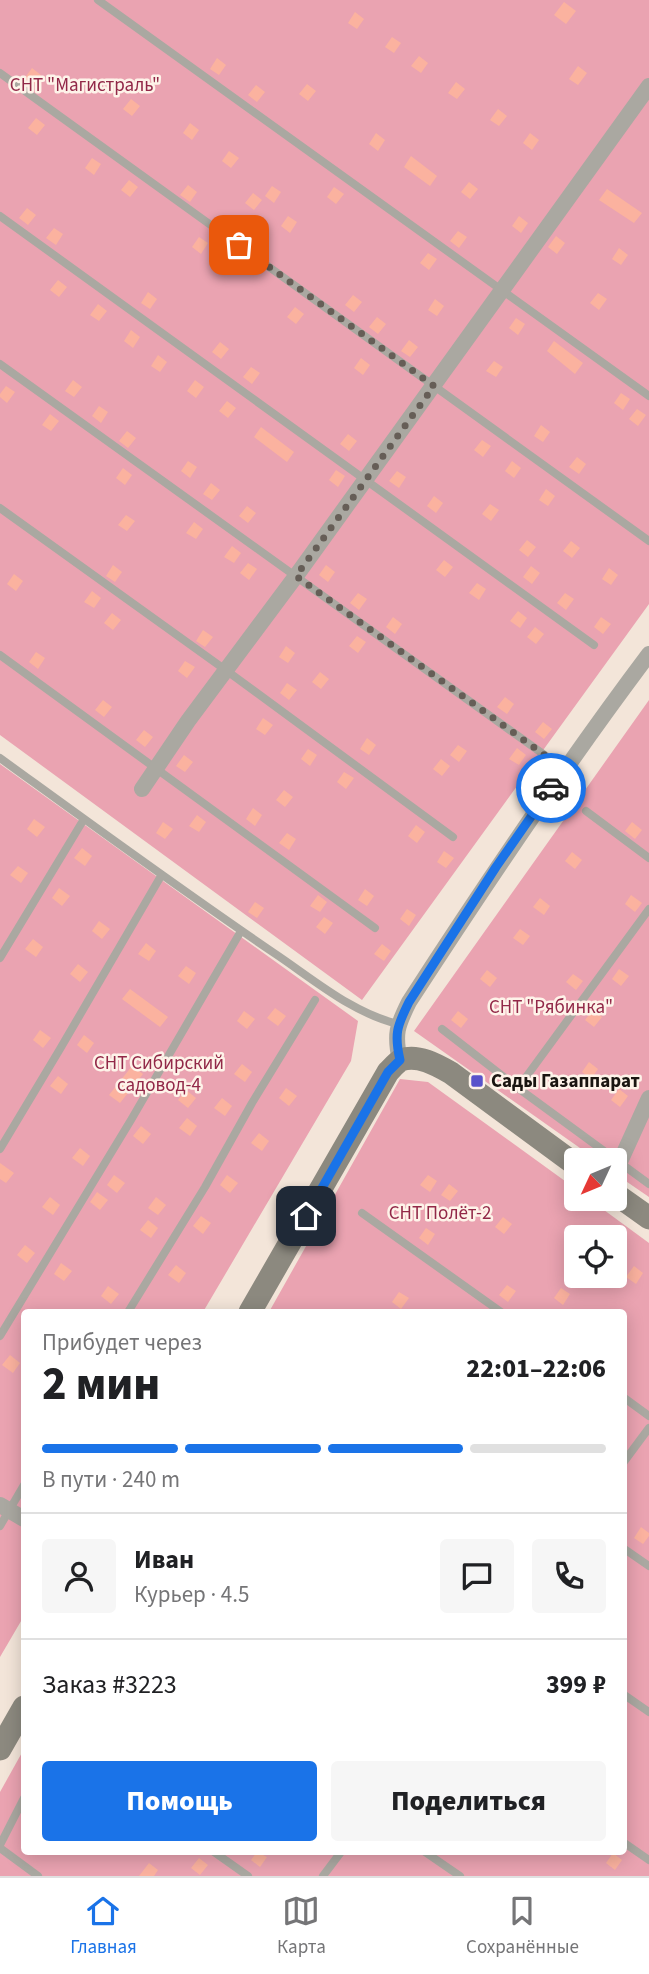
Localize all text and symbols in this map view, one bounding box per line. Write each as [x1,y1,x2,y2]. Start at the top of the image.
park label: СНТ "Магистраль" [10,72,160,99]
pin [209,215,269,275]
icon: bag [220,226,258,264]
courier [516,753,586,823]
icon: car [532,769,570,807]
park label: СНТ "Рябинка" [489,994,613,1021]
park label: СНТ Сибирский садовод-4 [94,1050,224,1099]
place label: Сады Газаппарат [491,1068,640,1095]
marker: Сады Газаппарат [469,1073,485,1089]
north arrow [564,1148,626,1211]
map controls [564,1148,627,1288]
pin [276,1186,336,1246]
icon: home [287,1197,325,1235]
park label: СНТ Полёт-2 [389,1200,491,1227]
button: locate [564,1225,627,1288]
text: Прибудет через [42,1326,202,1359]
text: 22:01–22:06 [466,1350,606,1387]
text: 2 мин [42,1352,160,1417]
text: В пути · 240 m [42,1463,180,1496]
button: person [42,1539,116,1613]
button: chat [440,1539,514,1613]
button: phone [532,1539,606,1613]
text: Иван [134,1541,194,1578]
text: Курьер · 4.5 [134,1578,249,1611]
text: Заказ #3223 [42,1666,177,1703]
text: 399 ₽ [546,1666,606,1703]
button: Помощь [42,1761,317,1841]
button: Поделиться [331,1761,606,1841]
tab: Главная [70,1892,137,1961]
tab: Карта [277,1892,326,1961]
tab: Сохранённые [466,1892,579,1961]

